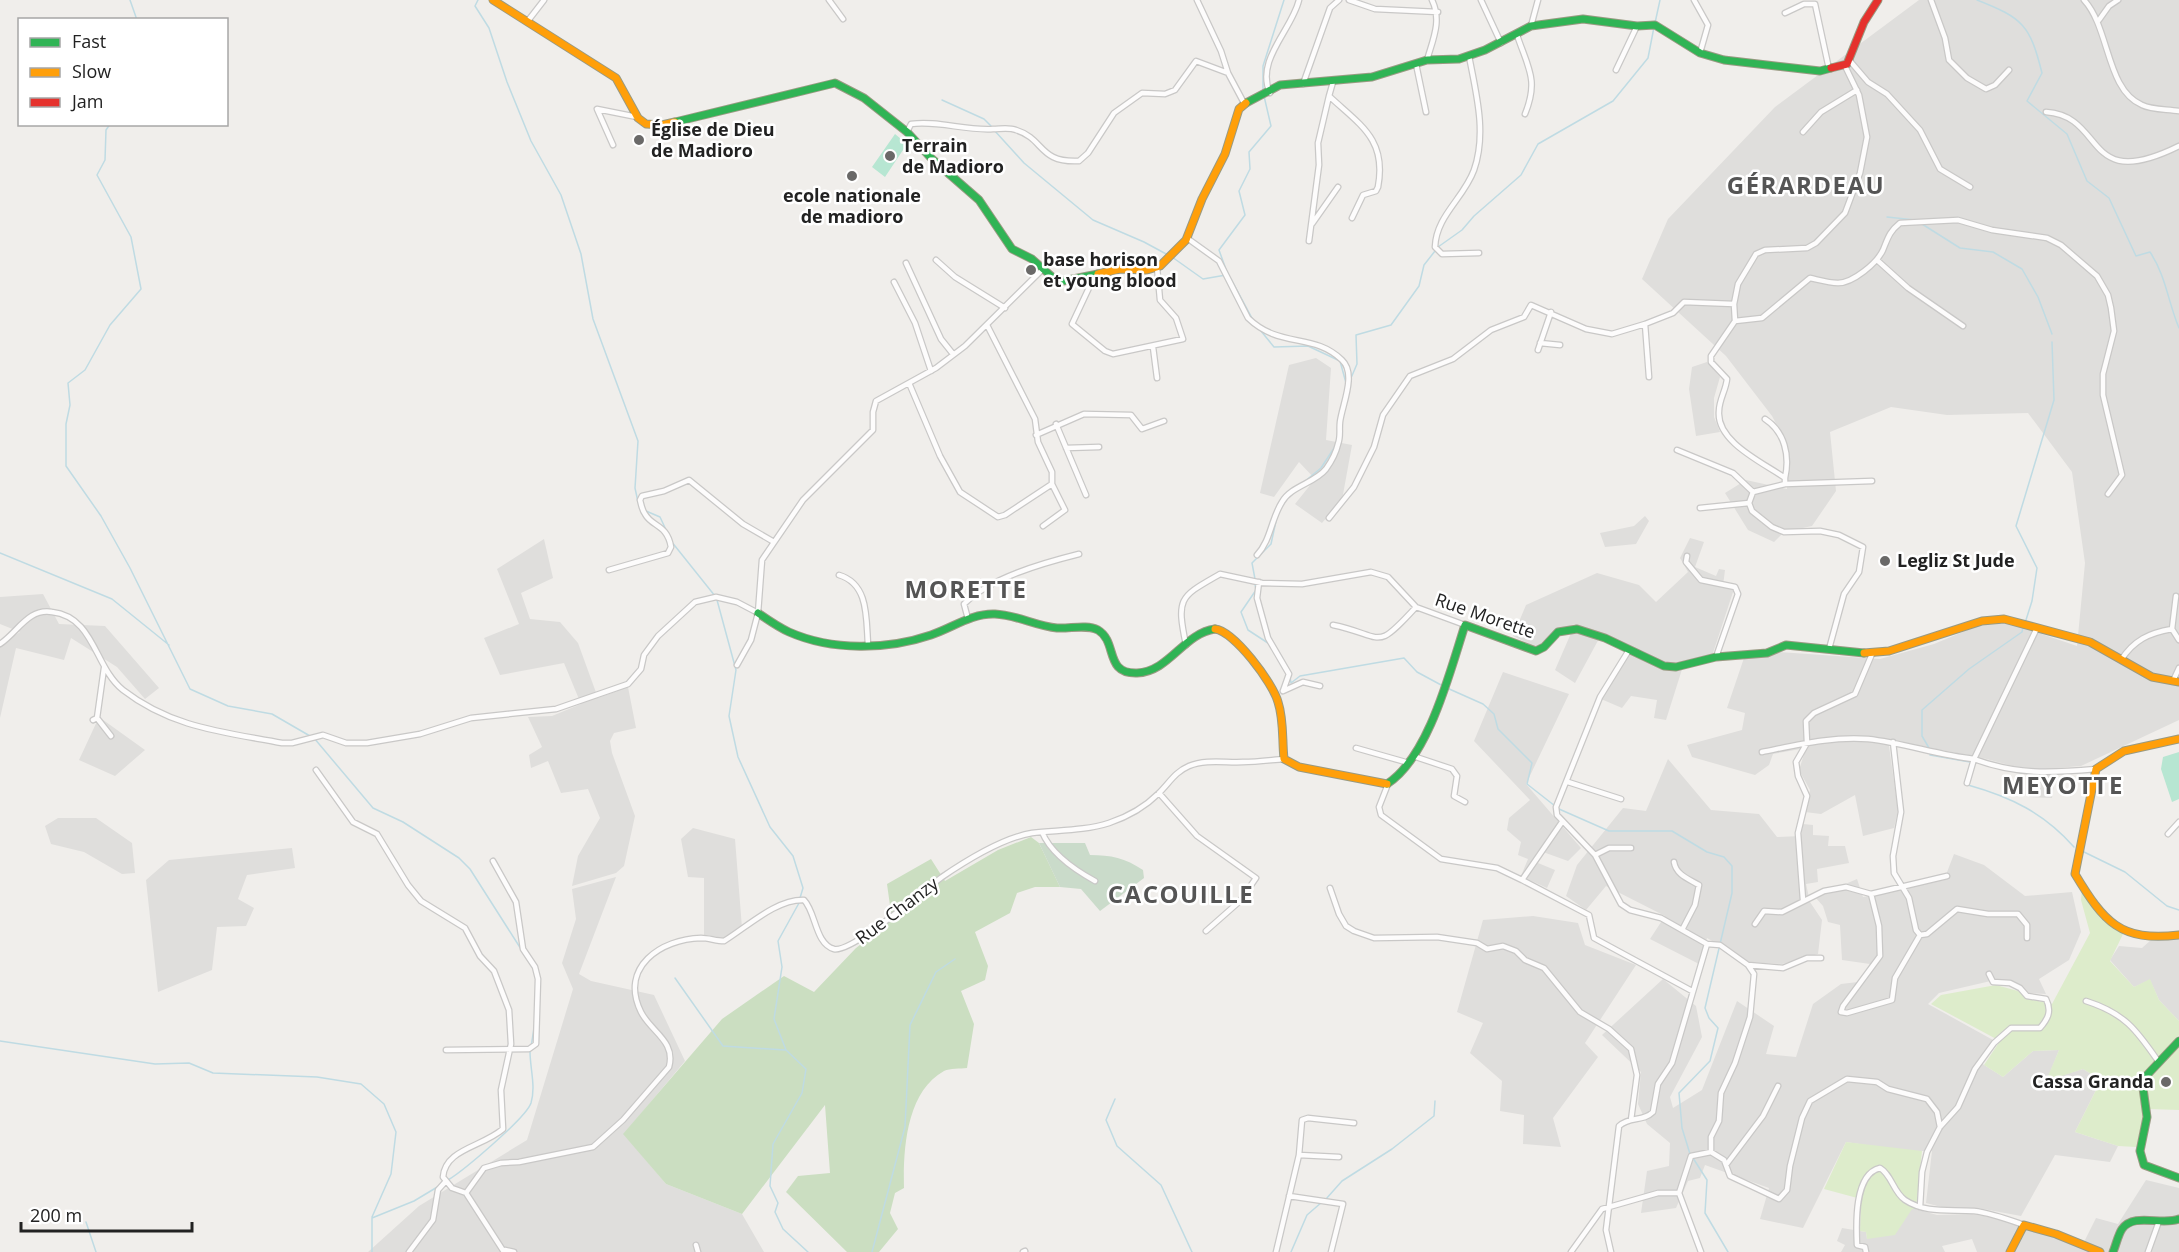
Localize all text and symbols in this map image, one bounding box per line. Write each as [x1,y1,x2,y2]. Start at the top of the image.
legend [18,18,228,126]
text: Fast [72,29,106,53]
text: Slow [72,59,111,83]
text: Jam [70,89,104,113]
place label: Église de Dieu de Madioro [651,117,774,162]
marker: Église de Dieu de Madioro [632,133,646,147]
place label: Terrain de Madioro [902,133,1004,178]
marker: Terrain de Madioro [883,149,897,163]
district label: GÉRARDEAU [1727,168,1885,201]
marker: ecole nationale de madioro [845,169,859,183]
place label: ecole nationale de madioro [783,183,921,228]
place label: base horison et young blood [1043,247,1177,292]
marker: base horison et young blood [1024,263,1038,277]
place label: Legliz St Jude [1897,548,2015,572]
marker: Legliz St Jude [1878,554,1892,568]
district label: MORETTE [905,572,1027,605]
street label: Rue Morette [1432,587,1539,643]
district label: MEYOTTE [2002,768,2124,801]
street label: Rue Chanzy [850,871,943,949]
district label: CACOUILLE [1108,877,1254,910]
place label: Cassa Granda [2032,1069,2154,1093]
marker: Cassa Granda [2159,1075,2173,1089]
scale bar [21,1195,192,1233]
text: 200 m [30,1203,82,1227]

